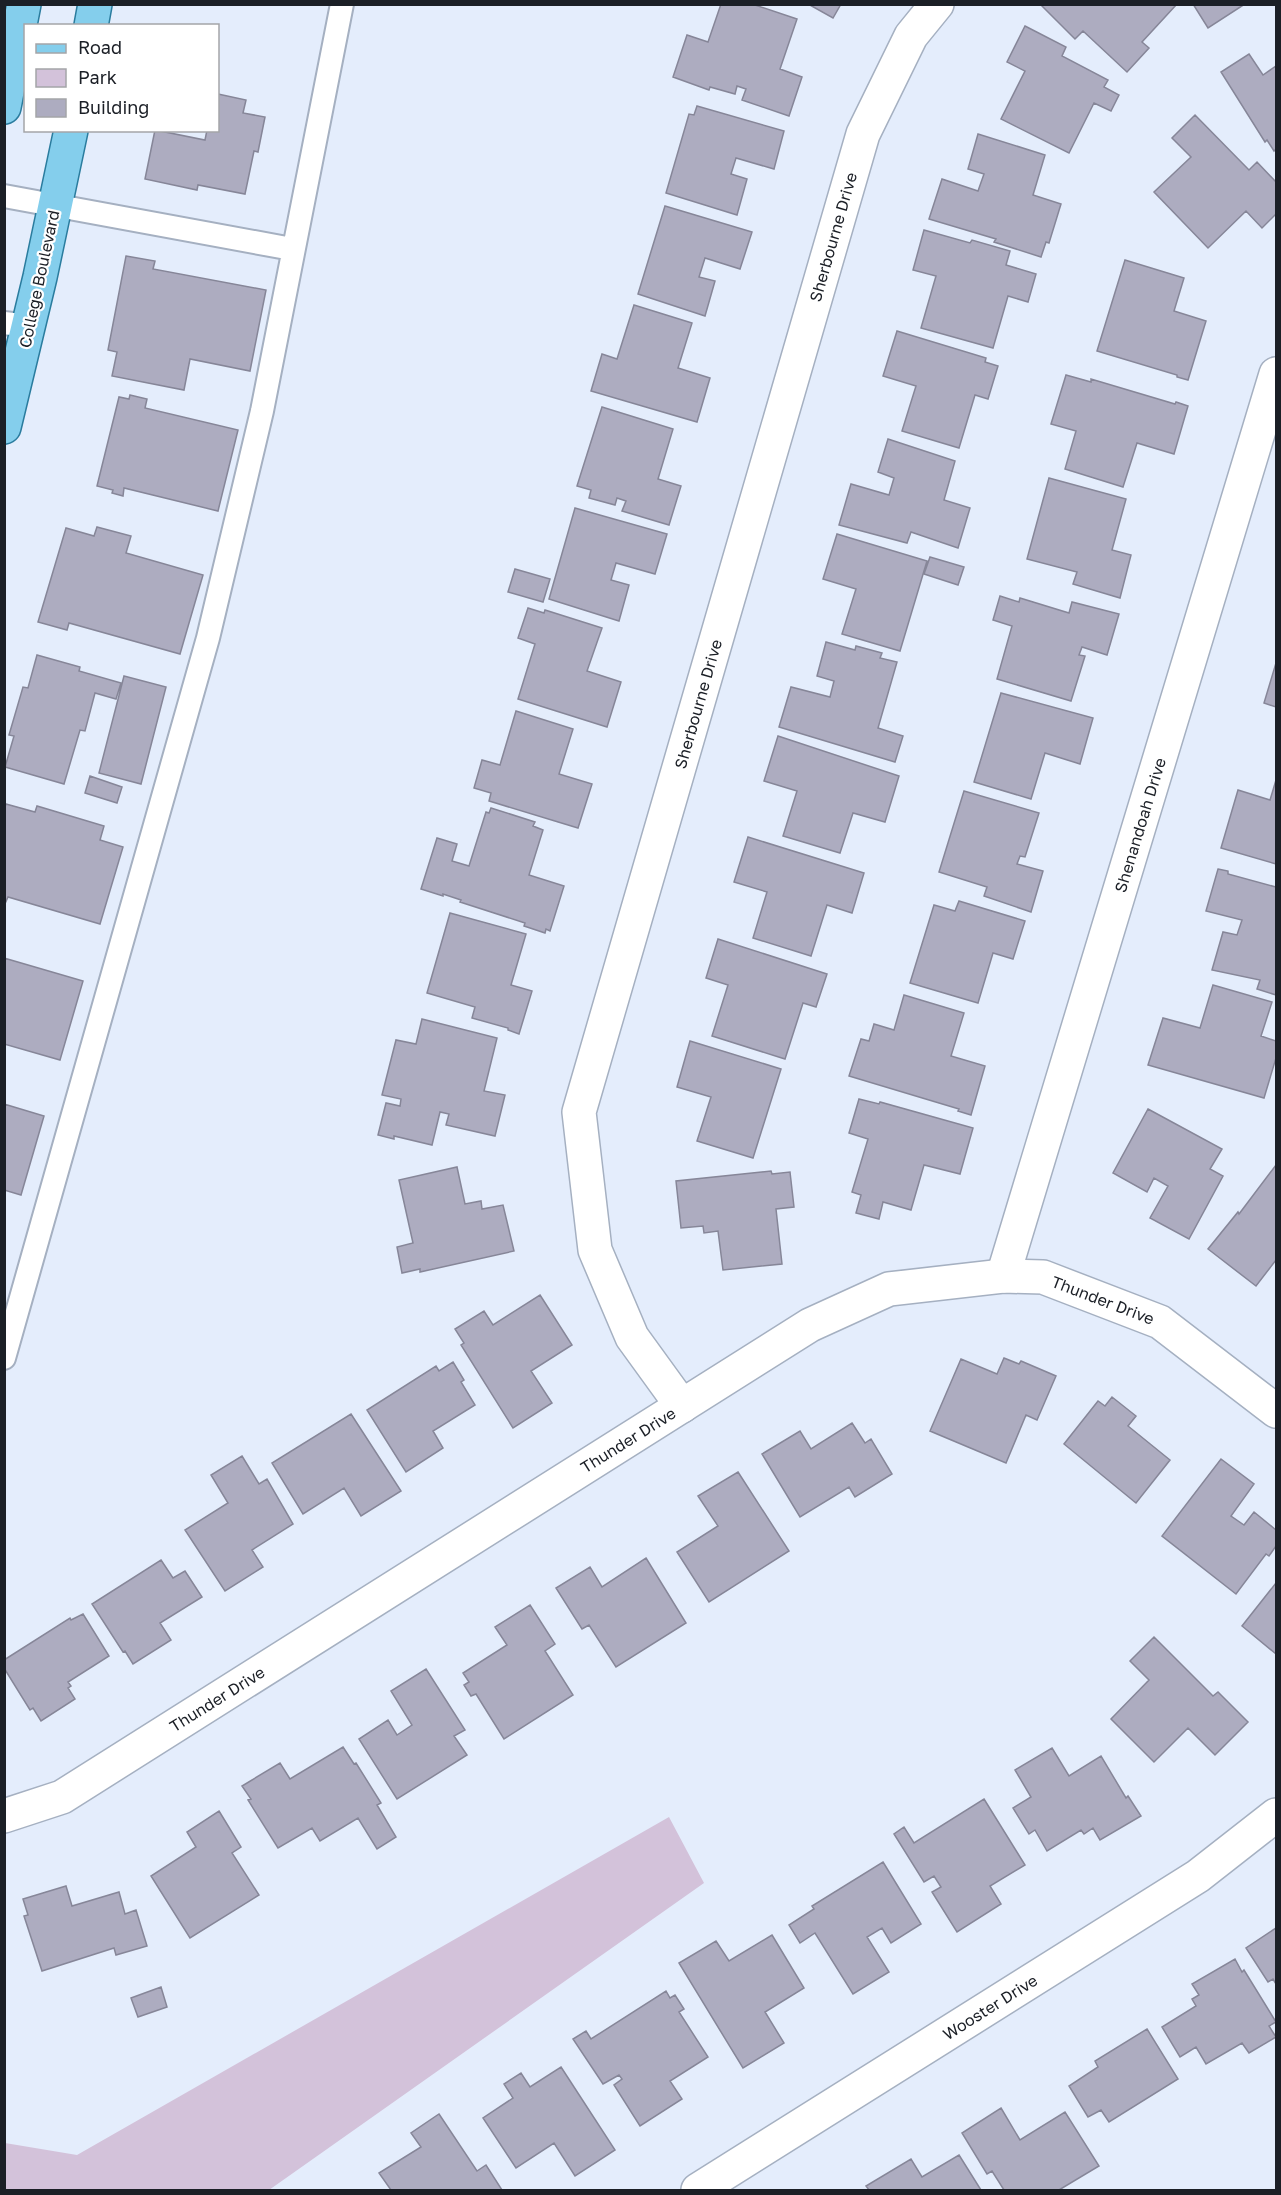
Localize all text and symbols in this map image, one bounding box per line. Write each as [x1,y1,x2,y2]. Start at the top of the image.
legend [24,24,219,132]
text: Road [78,36,122,58]
text: Park [78,66,117,88]
text: Building [78,96,149,118]
street label: Sherbourne Drive [805,170,861,304]
street label: College Boulevard [15,208,63,350]
street label: Sherbourne Drive [670,637,726,771]
street label: Shenandoah Drive [1110,755,1170,895]
street label: Thunder Drive [1049,1271,1157,1329]
street label: Thunder Drive [577,1403,679,1477]
street label: Thunder Drive [166,1662,268,1736]
street label: Wooster Drive [939,1970,1041,2044]

